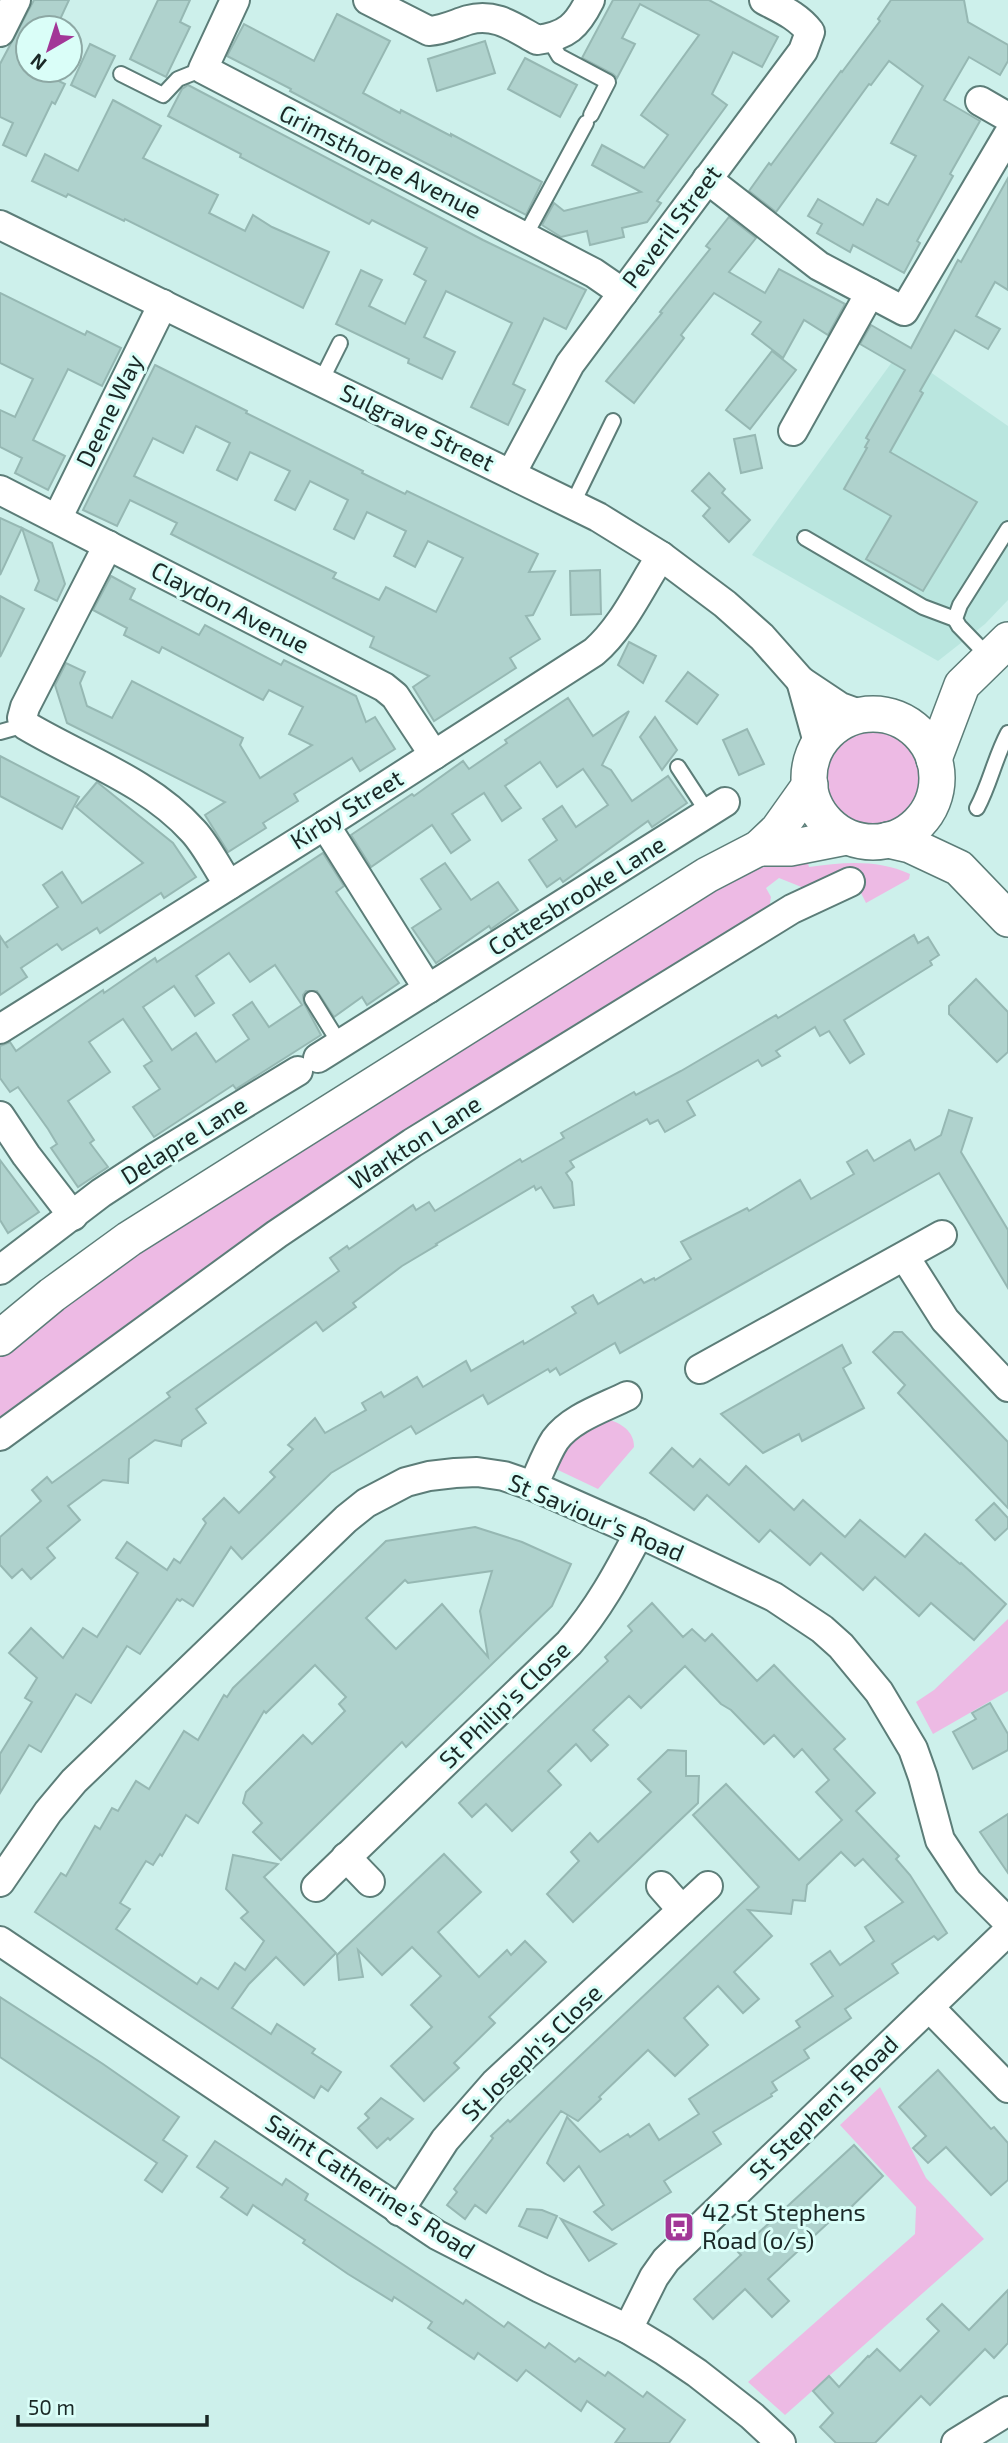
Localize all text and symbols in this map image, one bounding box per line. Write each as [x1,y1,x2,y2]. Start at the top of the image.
north arrow [14,14,84,84]
text: N [25,49,51,76]
street label: Grimsthorpe Avenue [275,97,486,224]
street label: Peveril Street [615,159,726,293]
street label: Deene Way [69,349,149,471]
street label: Sulgrave Street [336,377,500,477]
street label: Claydon Avenue [147,554,314,659]
street label: Kirby Street [284,763,408,855]
street label: Cottesbrooke Lane [482,829,670,961]
street label: Warkton Lane [343,1088,486,1195]
street label: Delapre Lane [115,1090,252,1190]
street label: St Saviour's Road [504,1467,689,1567]
street label: St Philip's Close [433,1634,575,1774]
street label: St Joseph's Close [455,1978,607,2126]
street label: St Stephen's Road [743,2029,903,2185]
street label: Saint Catherine's Road [261,2107,481,2264]
place label: 42 St Stephens Road (o/s) [702,2197,866,2254]
bus stop icon: 42 St Stephens Road (o/s) [662,2210,696,2244]
scale bar [18,2384,206,2428]
text: 50 m [28,2394,75,2419]

